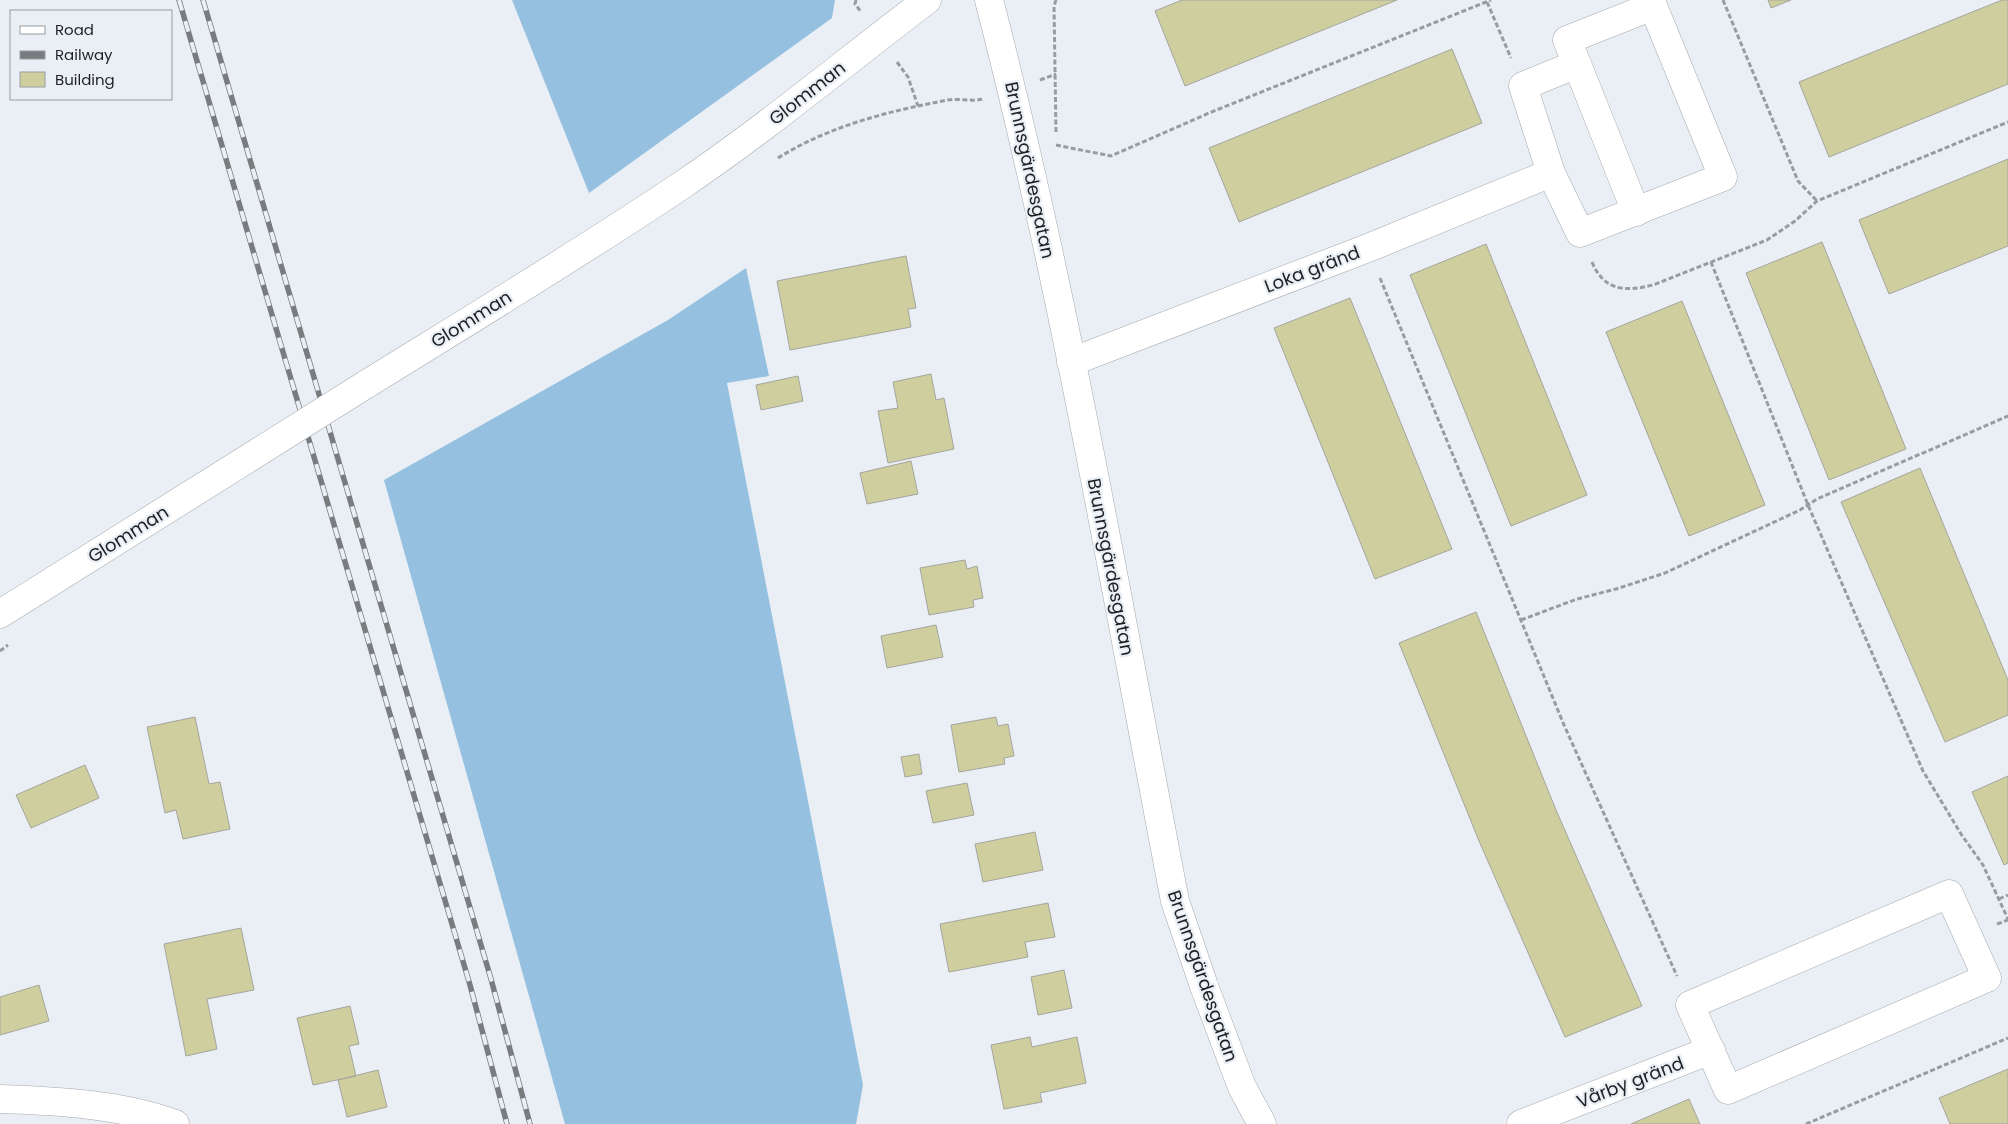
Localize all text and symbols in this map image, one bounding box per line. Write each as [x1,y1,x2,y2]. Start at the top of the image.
legend [10,10,172,100]
text: Road [55,19,94,40]
text: Railway [55,44,113,65]
street label: Glomman [764,55,850,131]
text: Building [55,69,115,90]
street label: Brunnsgärdesgatan [999,79,1061,261]
street label: Loka gränd [1261,239,1363,299]
street label: Glomman [426,284,516,354]
street label: Brunnsgärdesgatan [1082,476,1140,658]
street label: Glomman [83,499,173,569]
street label: Brunnsgärdesgatan [1162,887,1244,1065]
street label: Vårby gränd [1573,1050,1687,1114]

